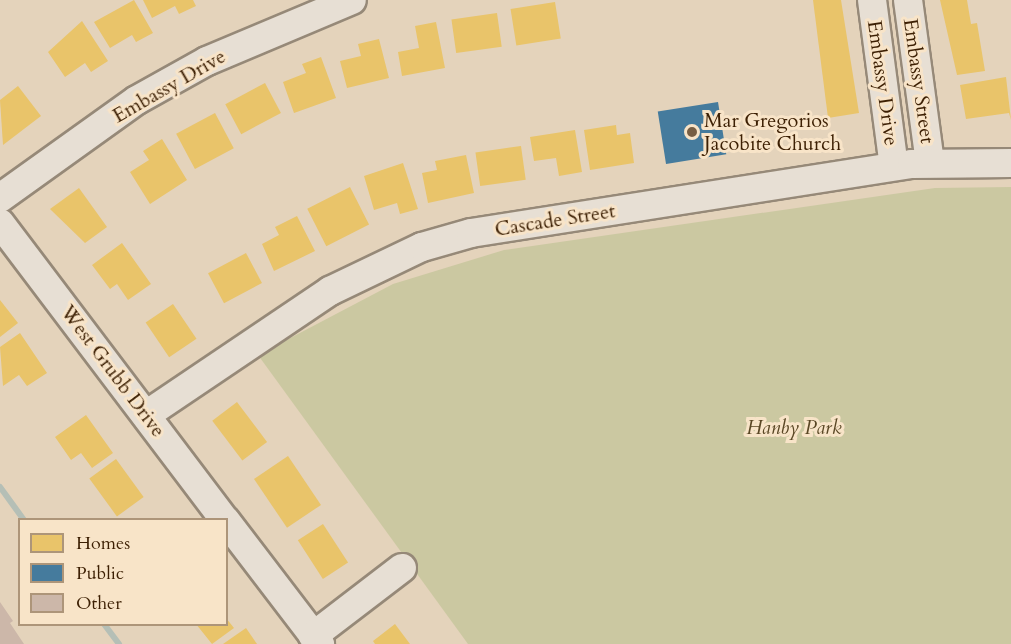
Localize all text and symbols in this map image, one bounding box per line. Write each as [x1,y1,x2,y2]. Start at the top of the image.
street label: Embassy Street [898,17,940,145]
street label: Embassy Drive [862,19,904,147]
street label: Embassy Drive [108,44,230,128]
place label: Mar Gregorios Jacobite Church [704,108,841,155]
marker: Mar Gregorios Jacobite Church [685,125,699,139]
street label: Cascade Street [493,199,617,241]
street label: West Grubb Drive [56,300,170,442]
park label: Hanby Park [746,415,842,439]
legend [18,518,228,626]
text: Homes [76,531,130,556]
text: Public [76,561,124,586]
text: Other [76,591,122,616]

